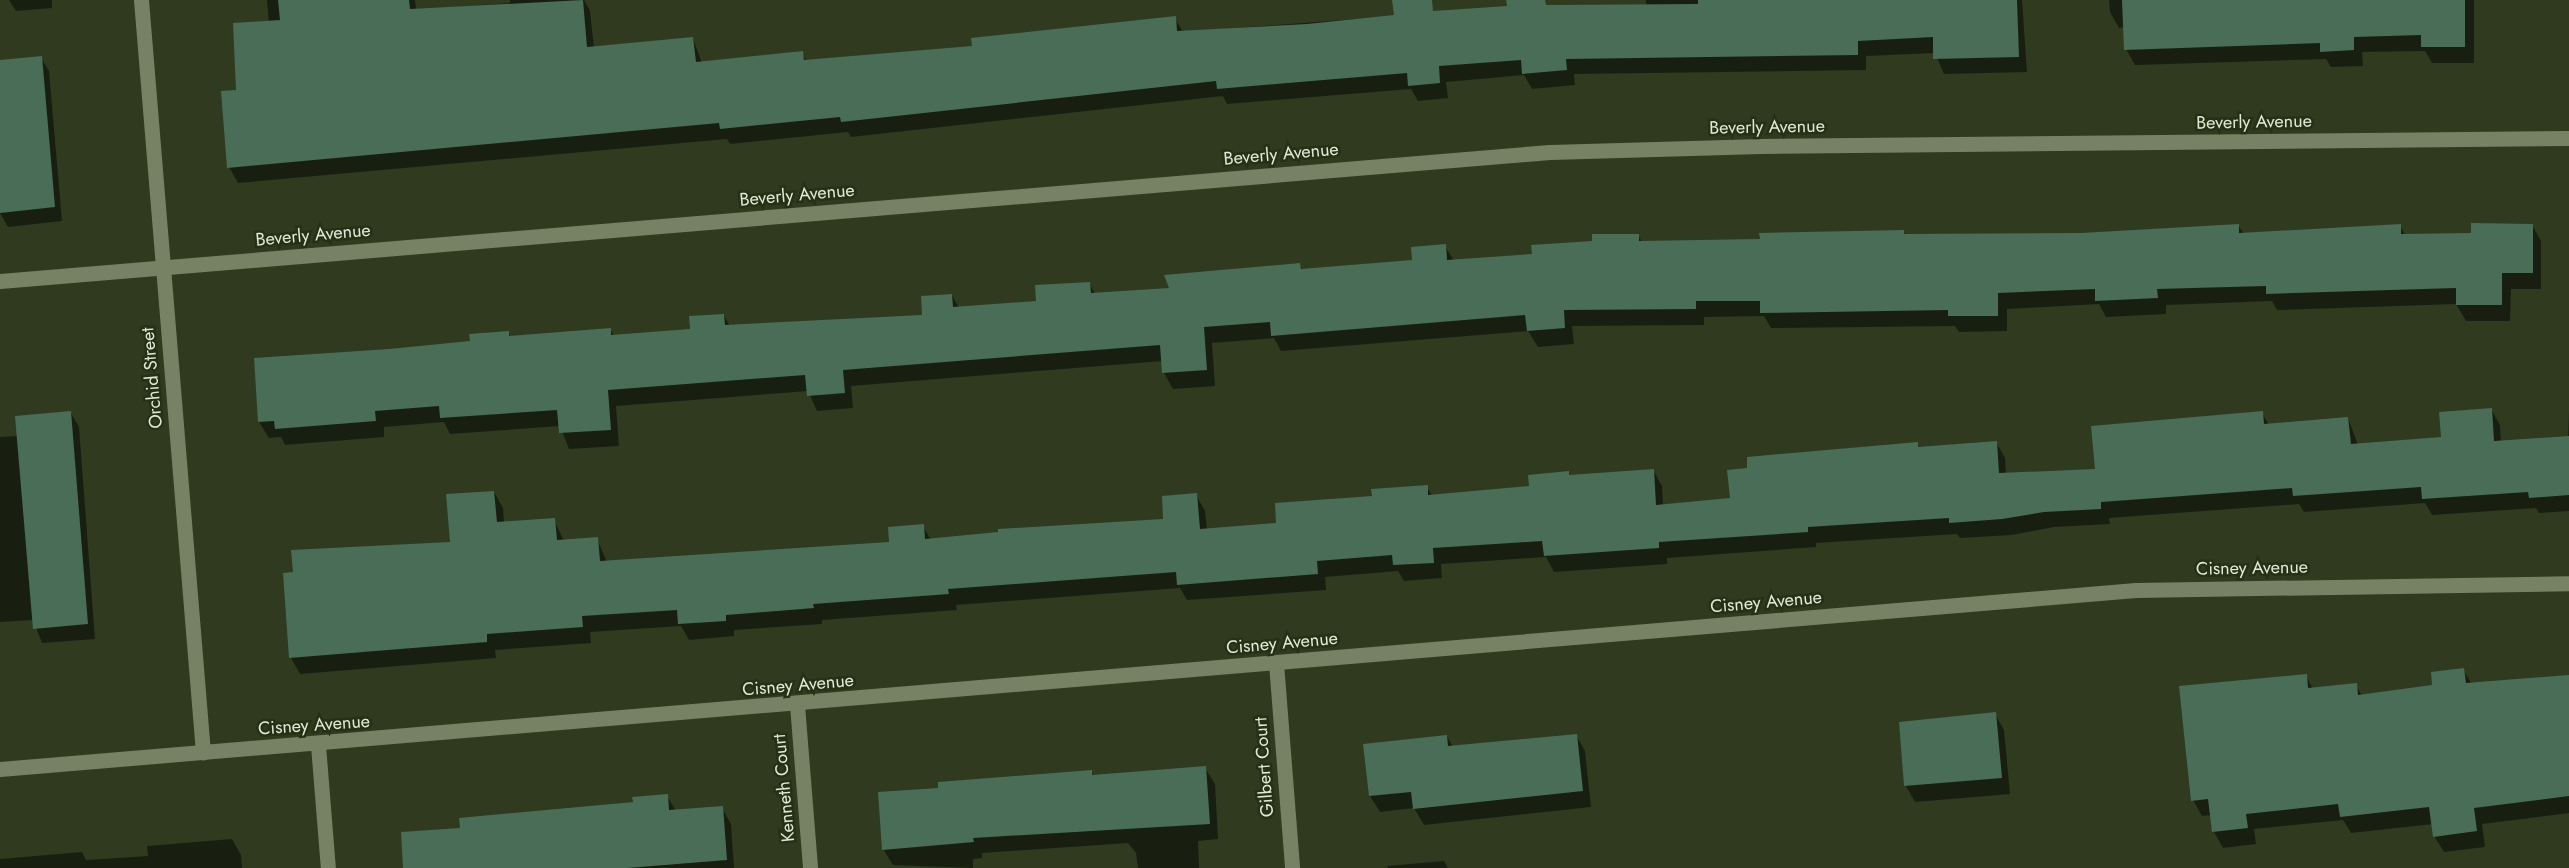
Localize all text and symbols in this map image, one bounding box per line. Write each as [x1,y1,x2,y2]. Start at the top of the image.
street label: Beverly Avenue [2196,110,2312,134]
street label: Beverly Avenue [1709,115,1825,139]
street label: Beverly Avenue [1222,138,1340,170]
street label: Beverly Avenue [738,179,856,211]
street label: Beverly Avenue [254,219,372,251]
street label: Orchid Street [137,327,167,429]
street label: Cisney Avenue [2196,556,2308,580]
street label: Cisney Avenue [1709,586,1823,618]
street label: Cisney Avenue [1225,627,1339,659]
street label: Cisney Avenue [741,669,855,701]
street label: Cisney Avenue [257,710,371,740]
street label: Gilbert Court [1250,716,1278,818]
street label: Kenneth Court [769,733,799,843]

